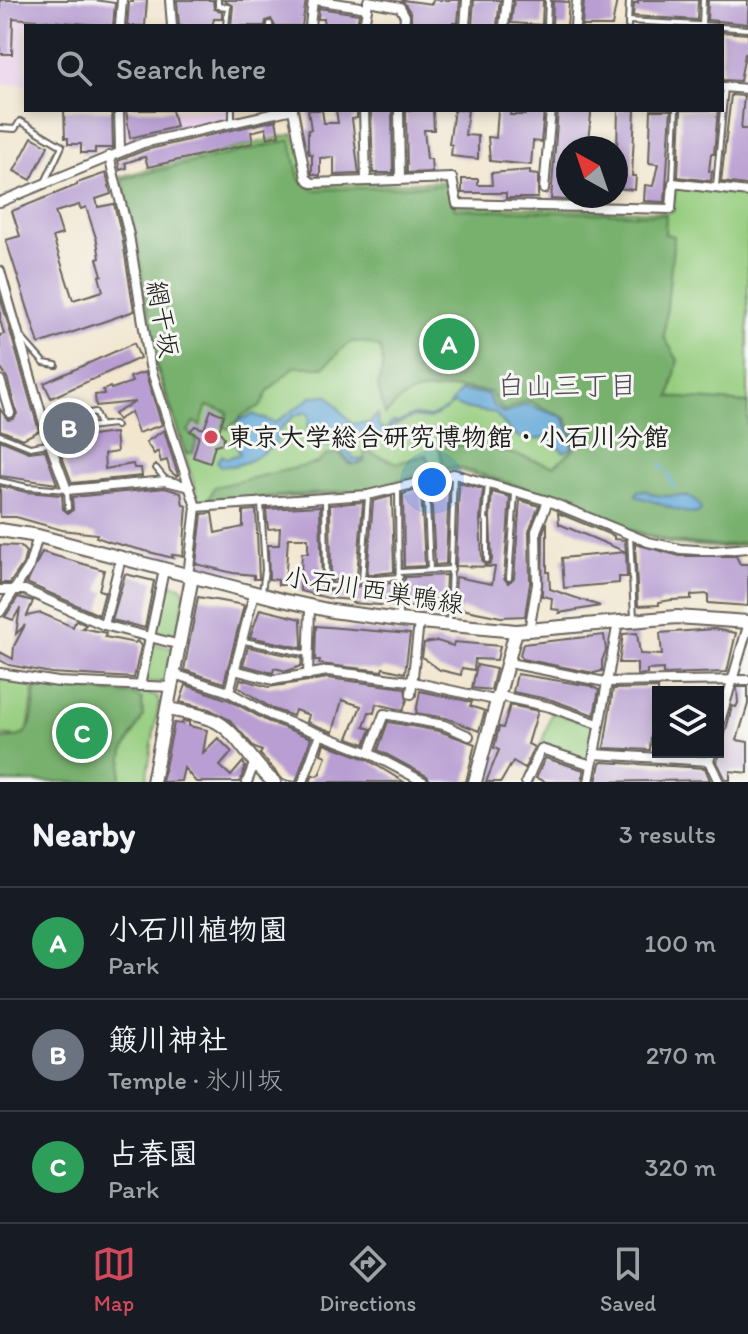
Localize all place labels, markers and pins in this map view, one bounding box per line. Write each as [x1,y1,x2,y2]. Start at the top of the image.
pin: A [423,314,475,374]
pin: B [43,398,95,458]
place label: 東京大学総合研究博物館・小石川分館 [227,421,669,453]
marker: 東京大学総合研究博物館・小石川分館 [202,428,220,446]
pin: C [56,703,108,763]

